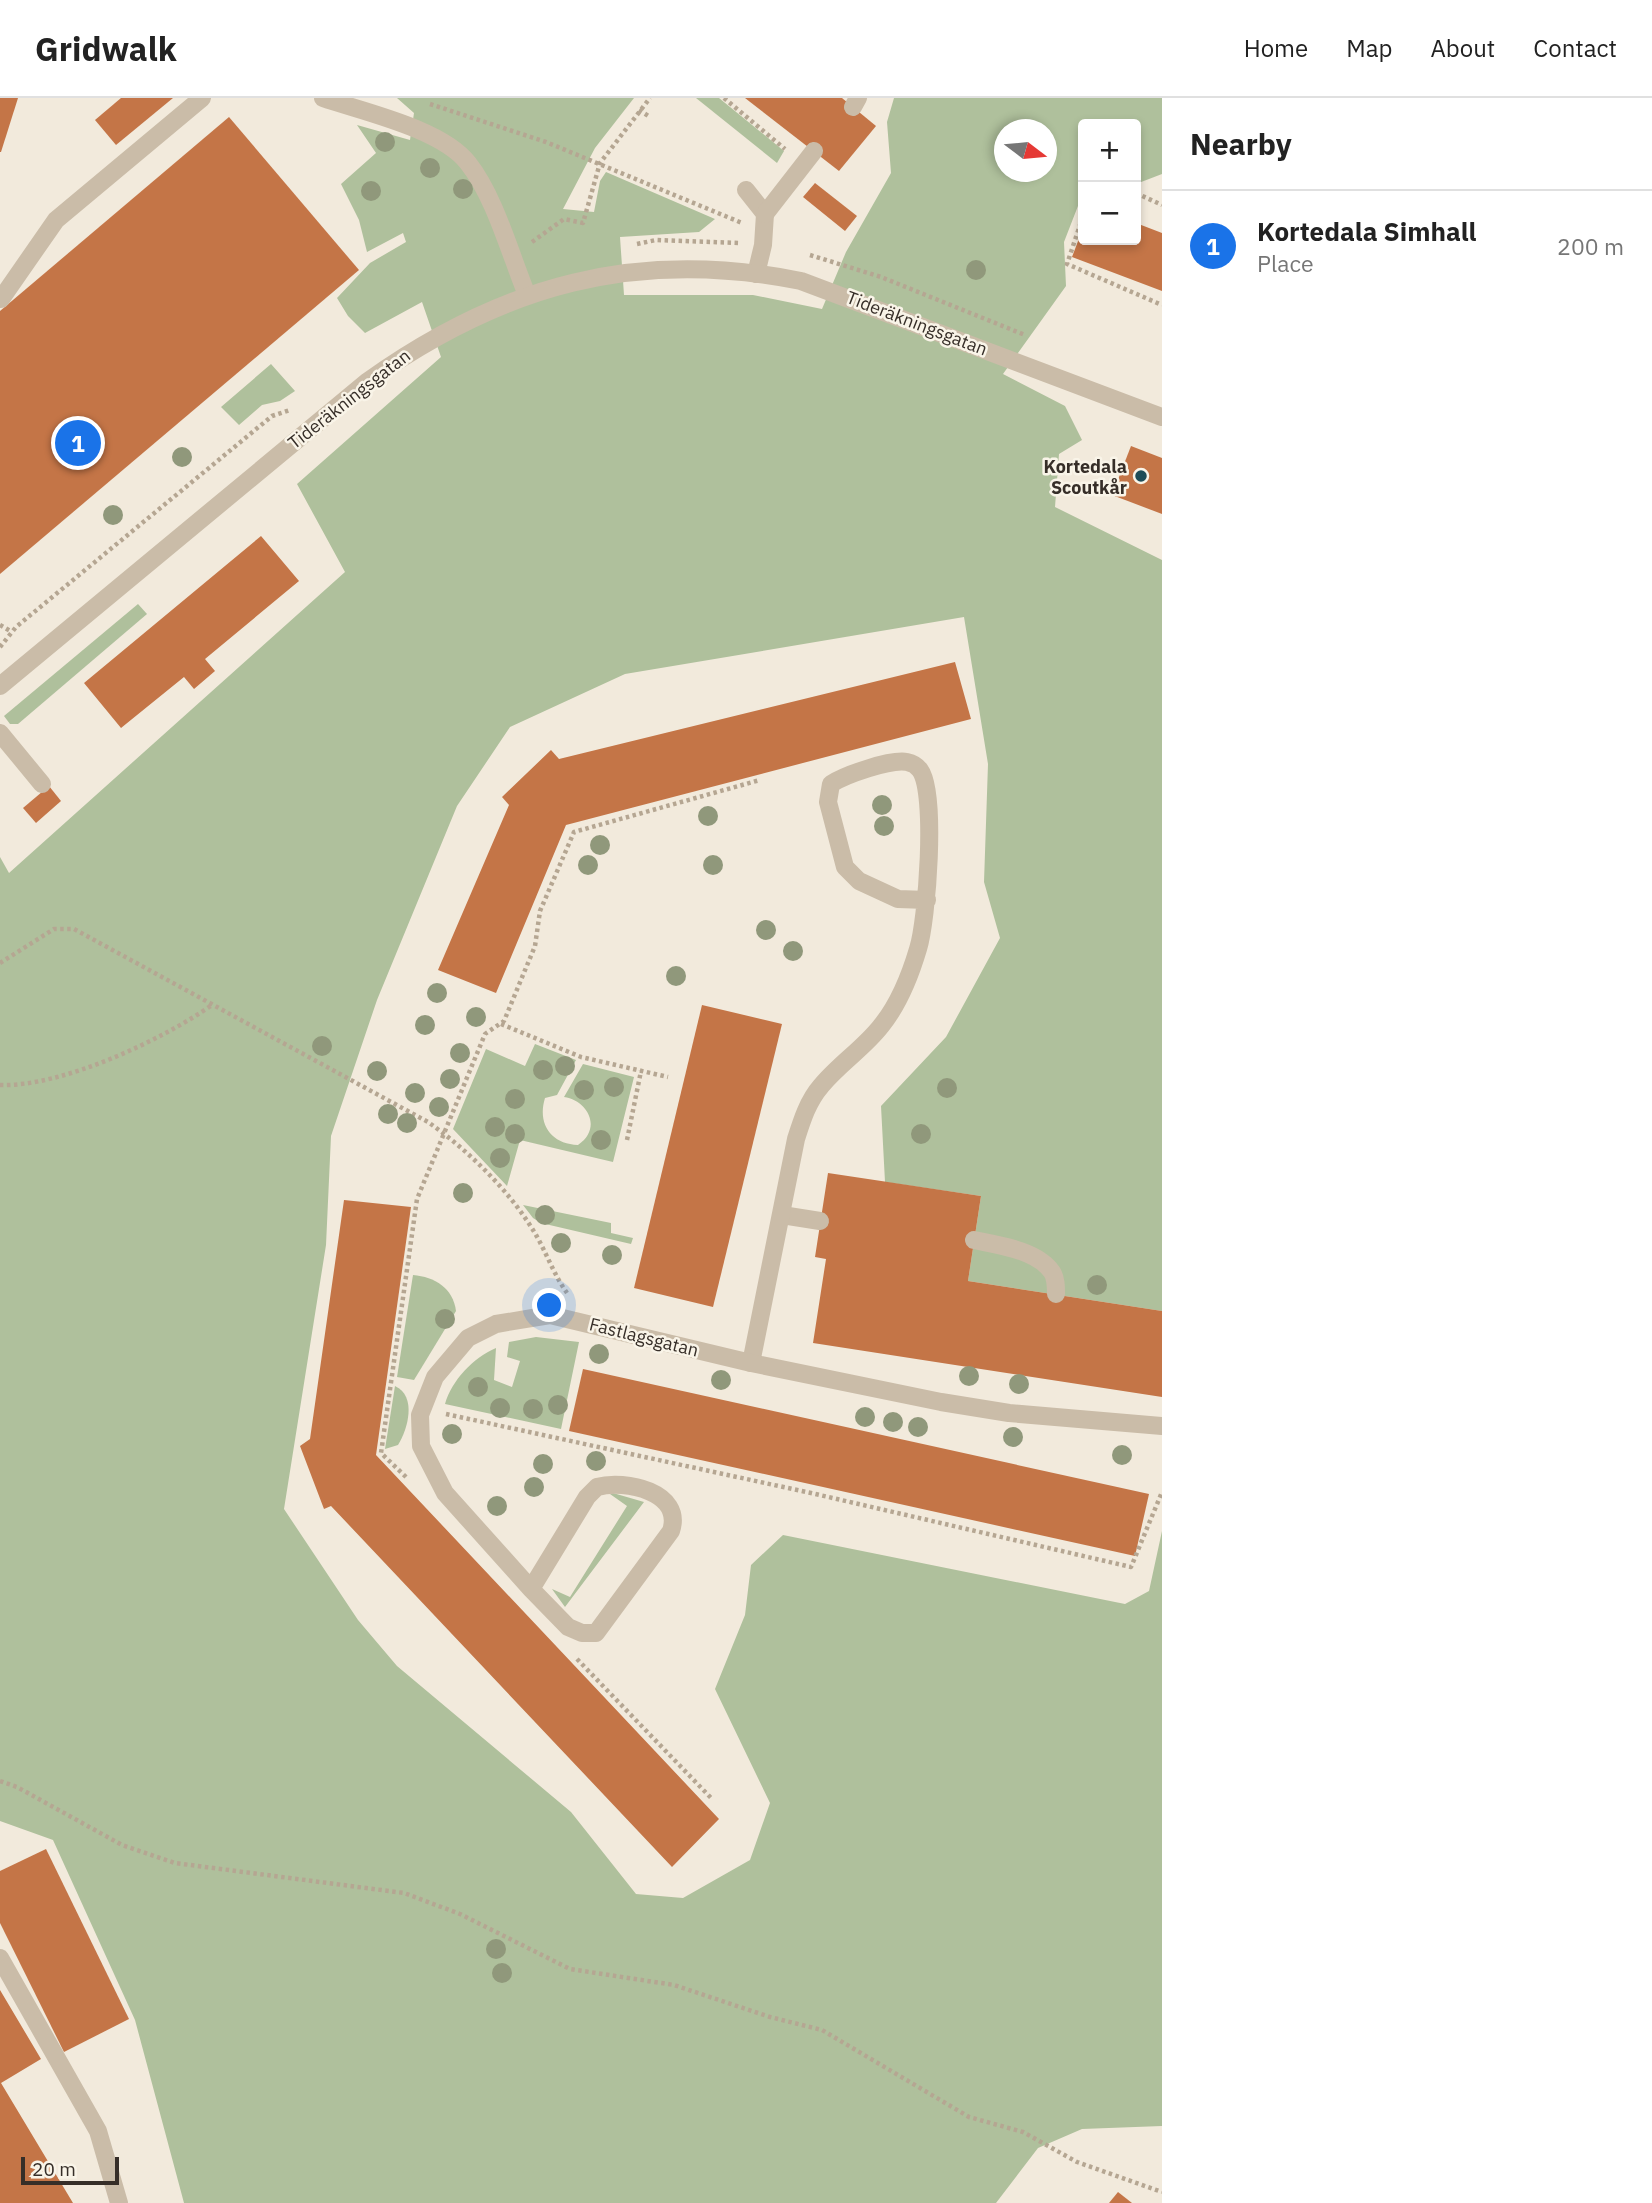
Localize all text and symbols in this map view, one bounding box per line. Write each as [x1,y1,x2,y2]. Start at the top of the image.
text: Gridwalk [35,27,177,70]
text: Home [1244,32,1308,64]
text: Map [1346,32,1392,64]
text: About [1430,32,1495,64]
text: Contact [1533,32,1617,64]
north arrow [994,119,1057,182]
map controls [1078,119,1141,245]
button: + [1078,119,1141,182]
text: Nearby [1190,124,1292,163]
button: − [1078,182,1141,245]
text: Kortedala Simhall [1257,214,1476,248]
text: 1 [1206,231,1220,261]
text: 200 m [1557,231,1624,261]
text: Place [1257,248,1314,278]
street label: Tideräkningsgatan [843,286,991,360]
street label: Tideräkningsgatan [283,344,415,454]
pin: 1 [55,417,101,469]
place label: Kortedala Scoutkår [1044,455,1127,499]
marker: Kortedala Scoutkår [1133,468,1149,484]
your location [532,1288,566,1322]
street label: Fastlagsgatan [587,1312,701,1362]
scale bar [21,2154,119,2186]
text: 20 m [32,2157,76,2181]

